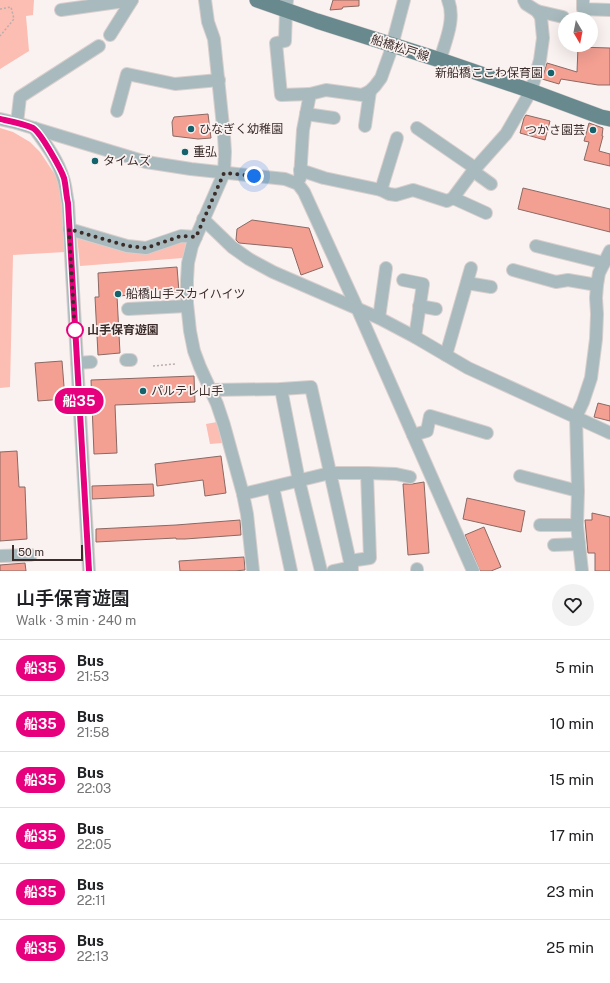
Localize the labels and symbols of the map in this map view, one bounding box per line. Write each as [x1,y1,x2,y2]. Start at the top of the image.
north arrow [558,12,598,52]
street label: 船橋松戸線 [369,32,431,64]
place label: 新船橋ここわ保育園 [435,66,543,80]
marker: 新船橋ここわ保育園 [546,68,556,78]
place label: ひなぎく幼稚園 [199,122,283,136]
place label: つかさ園芸 [525,123,585,137]
marker: ひなぎく幼稚園 [186,124,196,134]
marker: つかさ園芸 [588,125,598,135]
place label: 重弘 [193,145,217,159]
marker: 重弘 [180,147,190,157]
place label: タイムズ [103,154,151,168]
marker: タイムズ [90,156,100,166]
your location [244,166,264,186]
place label: 船橋山手スカイハイツ [126,287,246,301]
marker: 船橋山手スカイハイツ [113,289,123,299]
marker: 山手保育遊園 [66,321,84,339]
place label: 山手保育遊園 [87,323,159,337]
place label: パルテレ山手 [151,384,223,398]
marker: パルテレ山手 [138,386,148,396]
line badge: 船35 [56,388,102,414]
scale bar [12,543,83,562]

